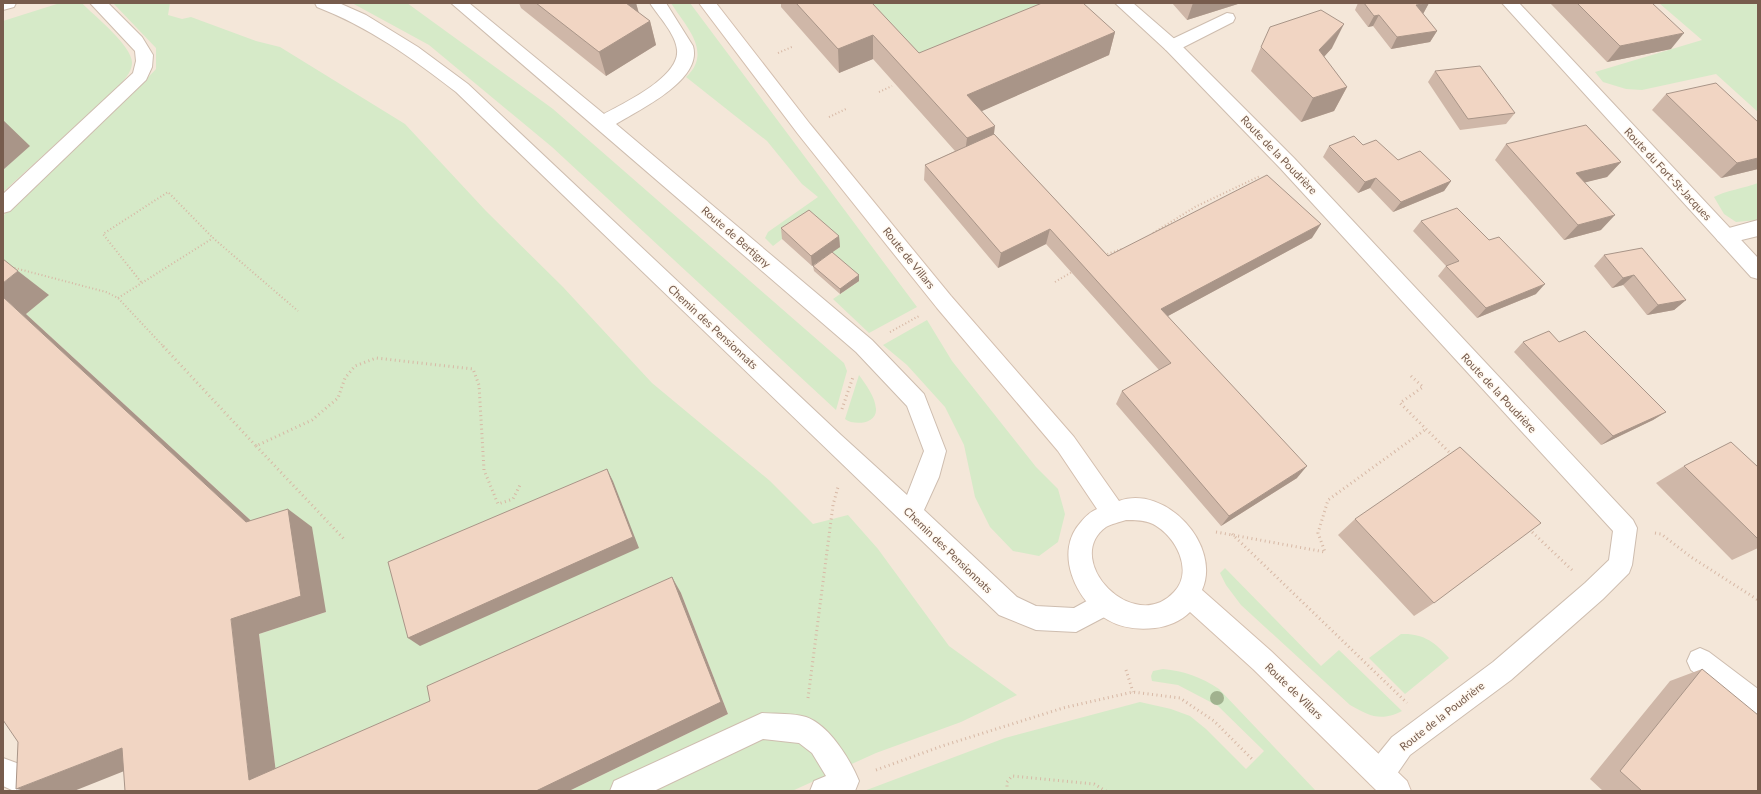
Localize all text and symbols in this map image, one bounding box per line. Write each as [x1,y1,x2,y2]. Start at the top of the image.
street label: Route de la Poudrière [1239,113,1320,197]
street label: Route du Fort-St-Jacques [1622,125,1715,223]
street label: Route de Bertigny [699,203,774,270]
street label: Route de Villars [881,224,938,291]
street label: Chemin des Pensionnats [666,282,761,372]
street label: Route de la Poudrière [1459,350,1540,435]
street label: Chemin des Pensionnats [901,504,995,595]
street label: Route de Villars [1263,660,1326,722]
street label: Route de la Poudrière [1397,678,1487,753]

